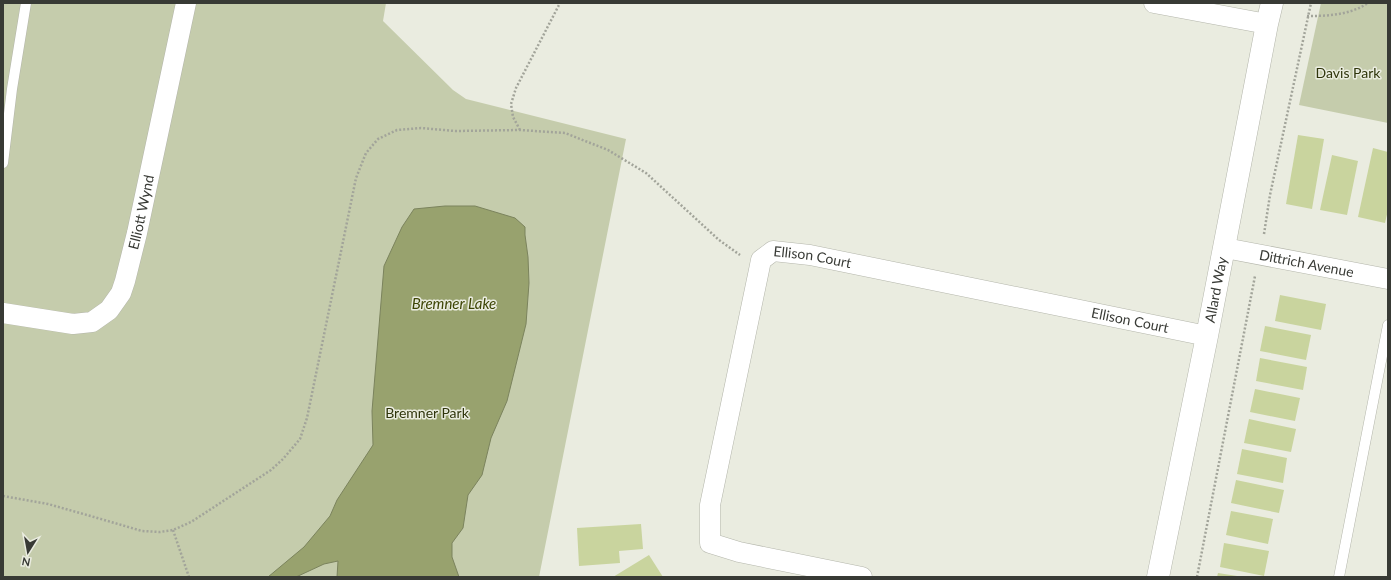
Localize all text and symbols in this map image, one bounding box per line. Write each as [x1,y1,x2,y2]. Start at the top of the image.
park label: Davis Park [1316,64,1381,81]
street label: Elliott Wynd [124,173,157,251]
street label: Ellison Court [773,242,853,271]
street label: Dittrich Avenue [1258,246,1355,280]
street label: Allard Way [1201,254,1230,324]
water label: Bremner Lake [412,294,496,312]
street label: Ellison Court [1090,304,1170,336]
park label: Bremner Park [385,404,470,421]
north arrow [8,532,48,572]
text: N [21,555,31,569]

